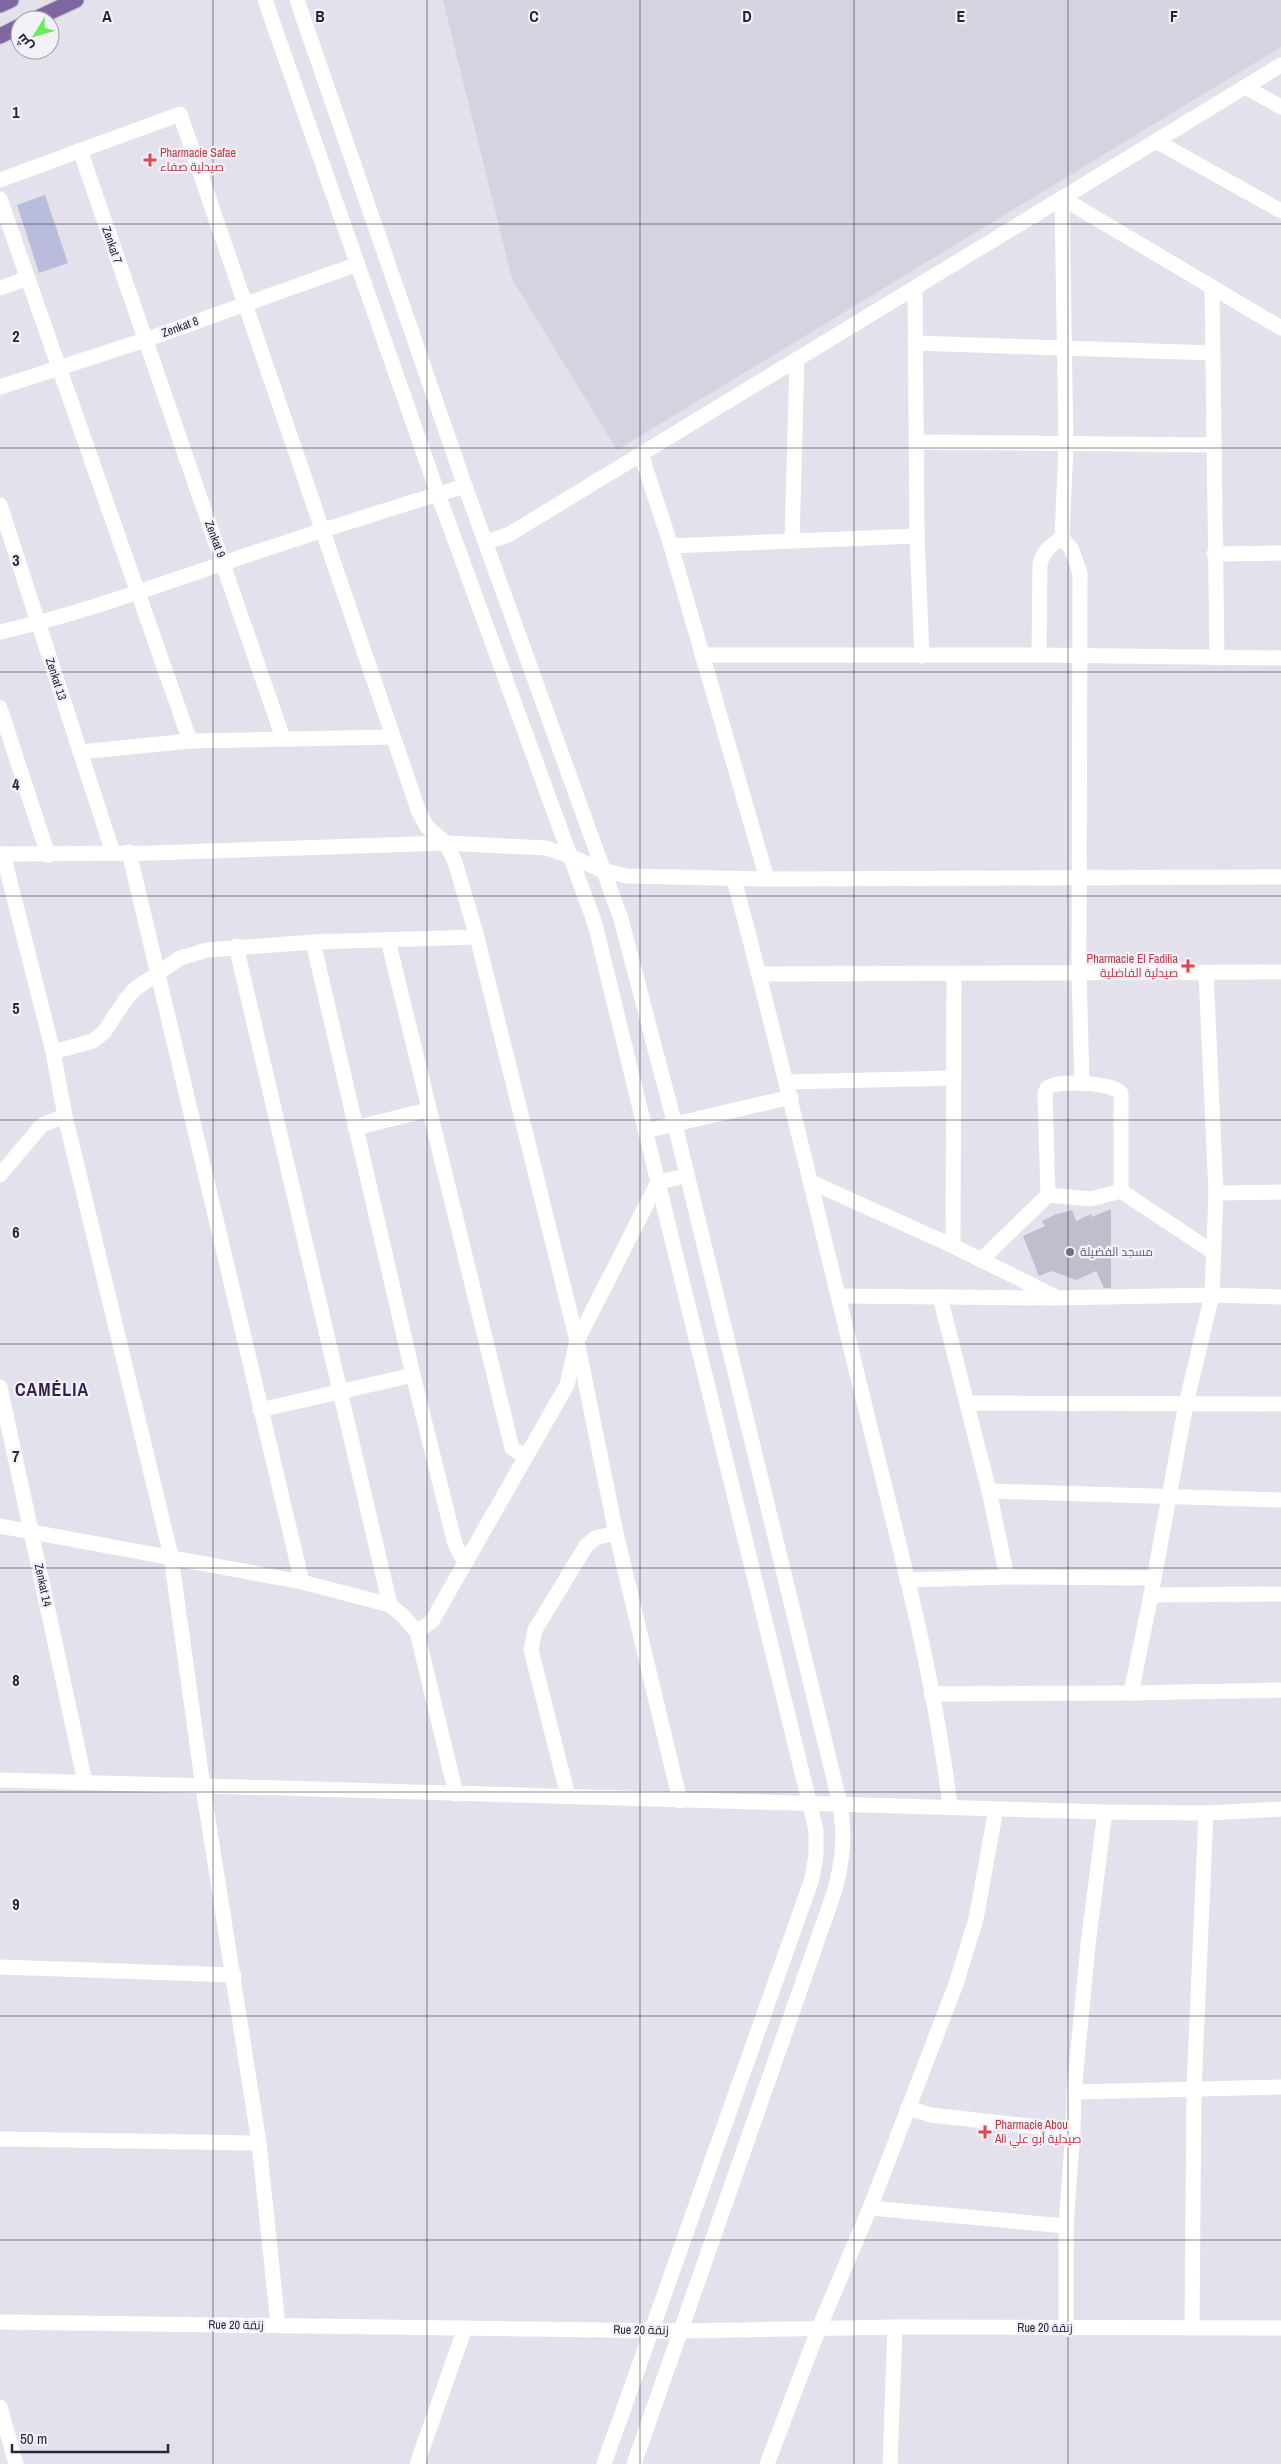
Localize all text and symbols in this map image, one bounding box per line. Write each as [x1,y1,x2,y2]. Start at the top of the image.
text: A [102,5,112,27]
text: B [315,5,325,27]
text: C [529,5,539,27]
text: D [742,5,752,27]
text: E [957,5,966,27]
text: F [1170,5,1178,27]
north arrow [10,10,60,60]
text: ش [12,30,37,55]
text: 1 [12,101,20,123]
place label: Pharmacie Safae صيدلية صفاء [160,145,236,175]
marker: Pharmacie Safae صيدلية صفاء [144,154,156,166]
street label: Zenkat 7 [98,224,126,266]
street label: Zenkat 8 [159,313,201,341]
text: 2 [12,325,20,347]
street label: Zenkat 9 [201,518,229,560]
text: 3 [12,549,20,571]
street label: Zenkat 13 [42,656,70,702]
text: 4 [12,773,20,795]
place label: Pharmacie El Fadilia صيدلية الفاضلية [1087,951,1179,981]
marker: Pharmacie El Fadilia صيدلية الفاضلية [1182,960,1194,972]
text: 5 [12,997,20,1019]
text: 6 [12,1221,20,1243]
place label: مسجد الفضيلة [1080,1244,1153,1260]
marker: مسجد الفضيلة [1064,1246,1076,1258]
district label: CAMÉLIA [15,1377,89,1402]
text: 7 [12,1445,20,1467]
street label: Zenkat 14 [31,1562,55,1609]
text: 8 [12,1669,20,1691]
text: 9 [12,1893,20,1915]
place label: Pharmacie Abou Ali صيدلية أبو علي [994,2117,1081,2149]
marker: Pharmacie Abou Ali صيدلية أبو علي [979,2126,991,2138]
street label: Rue 20 زنقة [208,2317,264,2333]
street label: Rue 20 زنقة [1017,2320,1073,2336]
street label: Rue 20 زنقة [613,2322,669,2338]
scale bar [12,2422,169,2454]
text: 50 m [20,2428,47,2449]

